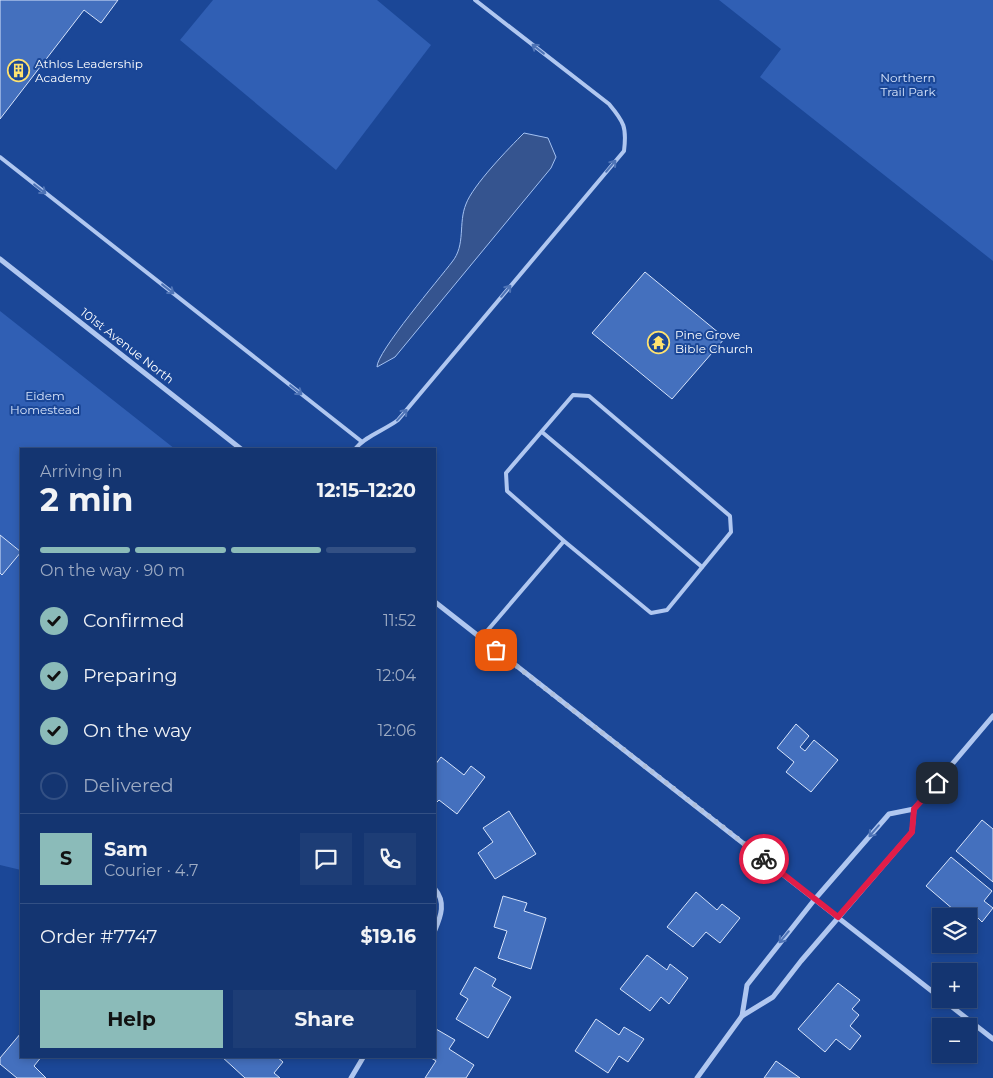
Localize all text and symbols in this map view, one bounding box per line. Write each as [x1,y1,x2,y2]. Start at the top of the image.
one-way arrow [531,44,545,54]
place label: Athlos Leadership Academy [35,56,143,85]
building icon: Athlos Leadership Academy [7,59,31,83]
park label: Northern Trail Park [880,70,936,99]
one-way arrow [605,160,617,173]
one-way arrow [33,183,46,194]
one-way arrow [161,284,174,295]
one-way arrow [501,284,512,297]
street label: 101st Avenue North [78,305,177,387]
place label: Pine Grove Bible Church [675,327,753,356]
temple icon: Pine Grove Bible Church [647,330,671,354]
one-way arrow [289,384,302,395]
park label: Eidem Homestead [10,388,80,417]
one-way arrow [396,408,407,421]
text: Arriving in [40,462,122,481]
text: 12:15–12:20 [317,479,416,502]
text: 2 min [40,480,133,519]
text: On the way · 90 m [40,561,185,580]
icon: check [40,607,68,635]
text: Confirmed [83,609,184,632]
text: 11:52 [383,611,416,630]
pin [475,629,517,671]
icon: bag [482,636,510,664]
icon: check [40,662,68,690]
text: Preparing [83,664,178,687]
text: 12:04 [377,666,416,685]
icon: check [40,717,68,745]
text: On the way [83,719,191,742]
text: 12:06 [377,721,416,740]
pin [916,762,958,804]
icon: home [923,769,951,797]
text: Delivered [83,774,174,797]
one-way arrow [868,825,880,838]
button: chat [300,833,352,885]
button: phone [364,833,416,885]
courier [739,834,789,884]
text: Sam [104,838,148,861]
icon: bike [750,845,778,873]
text: S [60,847,72,870]
text: Courier · 4.7 [104,861,198,880]
map controls [932,908,977,1063]
button: layers [932,908,977,953]
text: Order #7747 [40,925,157,948]
text: $19.16 [361,925,416,948]
one-way arrow [779,930,790,943]
button: + [932,963,977,1008]
button: Help [40,990,223,1048]
button: Share [233,990,416,1048]
button: − [932,1018,977,1063]

